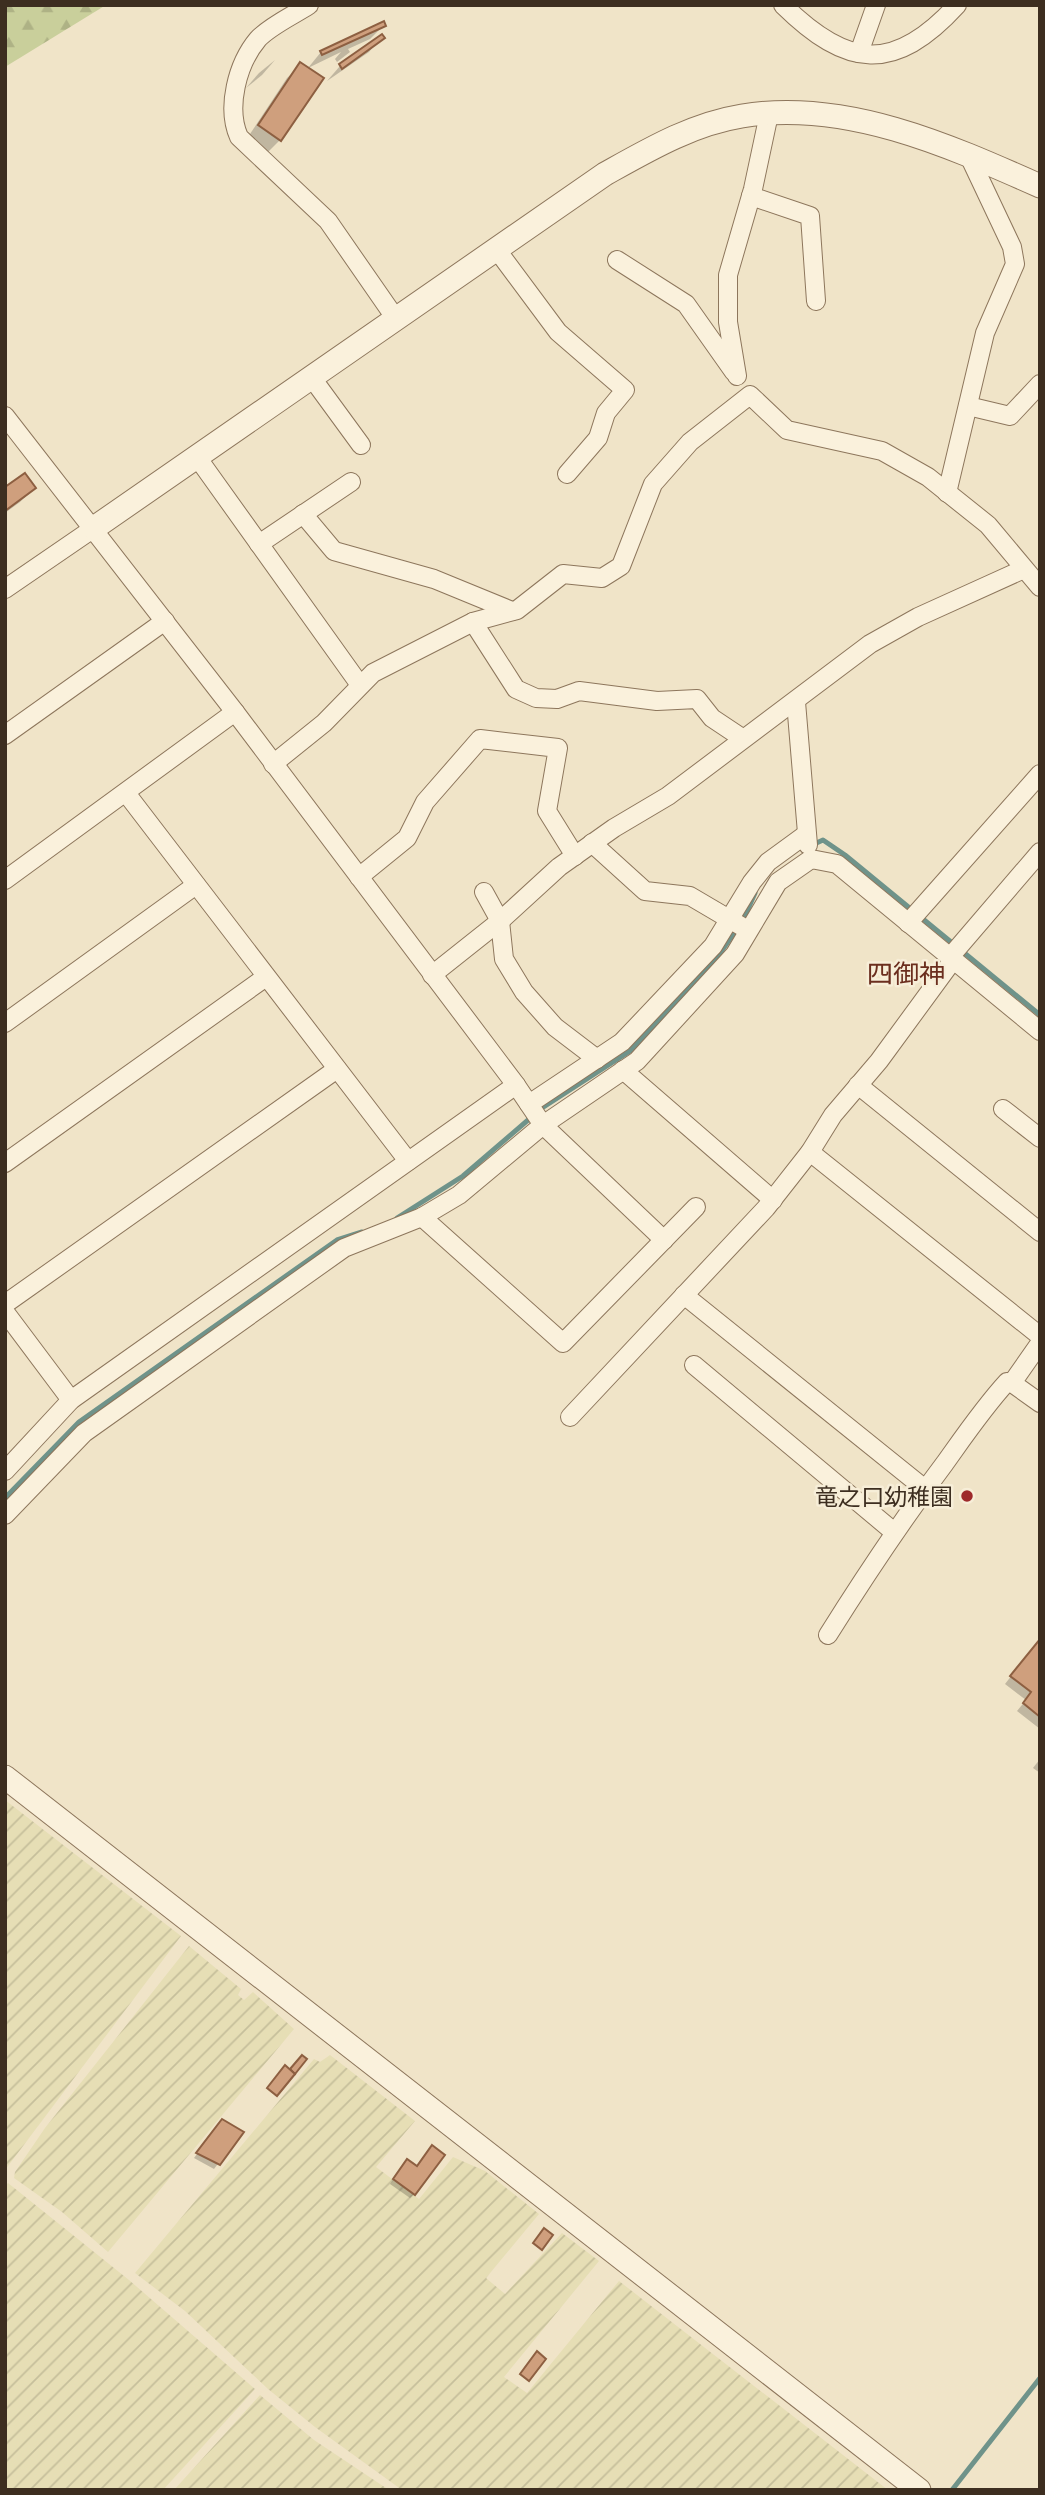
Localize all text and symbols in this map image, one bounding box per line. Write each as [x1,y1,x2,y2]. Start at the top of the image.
district label: 四御神 [867,956,945,990]
place label: 竜之口幼稚園 [815,1481,953,1512]
marker: 竜之口幼稚園 [959,1488,975,1504]

